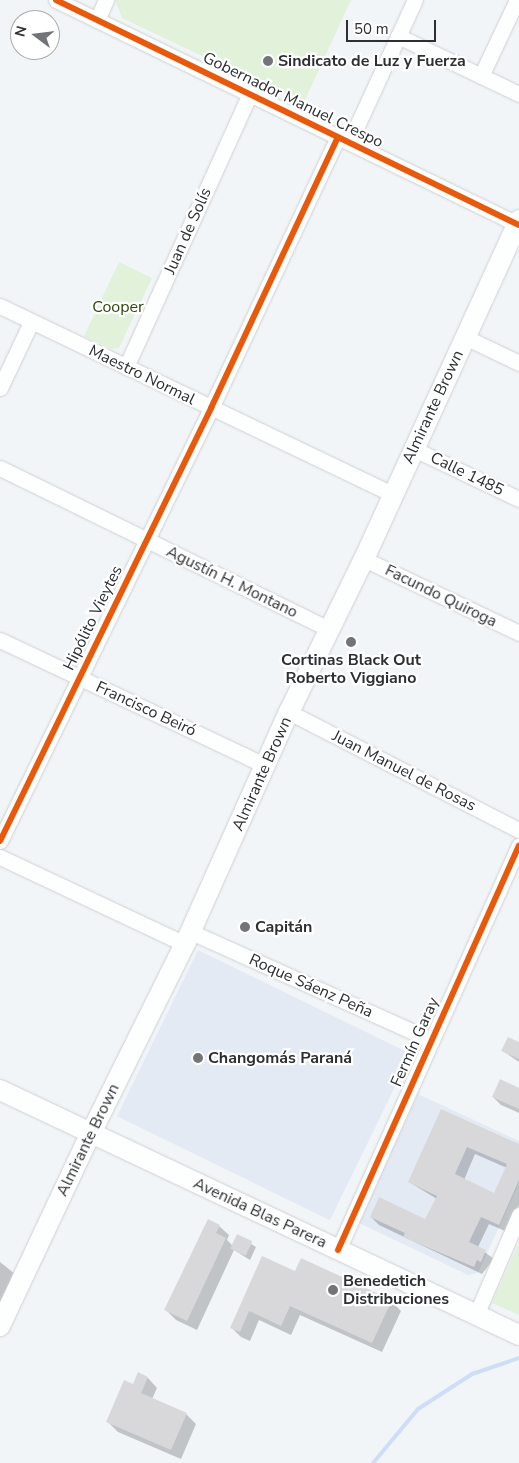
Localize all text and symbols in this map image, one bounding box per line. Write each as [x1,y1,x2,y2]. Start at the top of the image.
north arrow [10,10,60,60]
scale bar [349,10,439,42]
text: 50 m [354,19,389,39]
text: N [10,24,32,39]
street label: Gobernador Manuel Crespo [200,48,386,152]
place label: Sindicato de Luz y Fuerza [278,51,466,71]
marker: Sindicato de Luz y Fuerza [262,55,274,67]
street label: Juan de Solís [160,185,216,277]
park label: Cooper [92,297,144,317]
street label: Maestro Normal [86,341,198,409]
street label: Almirante Brown [398,347,468,467]
street label: Calle 1485 [427,448,507,500]
street label: Agustín H. Montano [163,542,301,622]
street label: Facundo Quiroga [382,561,500,631]
street label: Hipólito Vieytes [59,562,127,674]
marker: Cortinas Black Out Roberto Viggiano [345,636,357,648]
place label: Cortinas Black Out Roberto Viggiano [281,650,421,688]
street label: Francisco Beiró [93,677,199,741]
street label: Almirante Brown [228,714,296,834]
street label: Juan Manuel de Rosas [329,726,479,816]
place label: Capitán [255,917,312,937]
marker: Capitán [239,921,251,933]
street label: Roque Sáenz Peña [246,950,376,1022]
street label: Fermín Garay [387,994,443,1090]
place label: Changomás Paraná [208,1048,352,1068]
marker: Changomás Paraná [192,1052,204,1064]
street label: Almirante Brown [52,1081,124,1199]
street label: Avenida Blas Parera [190,1174,330,1252]
place label: Benedetich Distribuciones [343,1271,449,1309]
marker: Benedetich Distribuciones [327,1284,339,1296]

